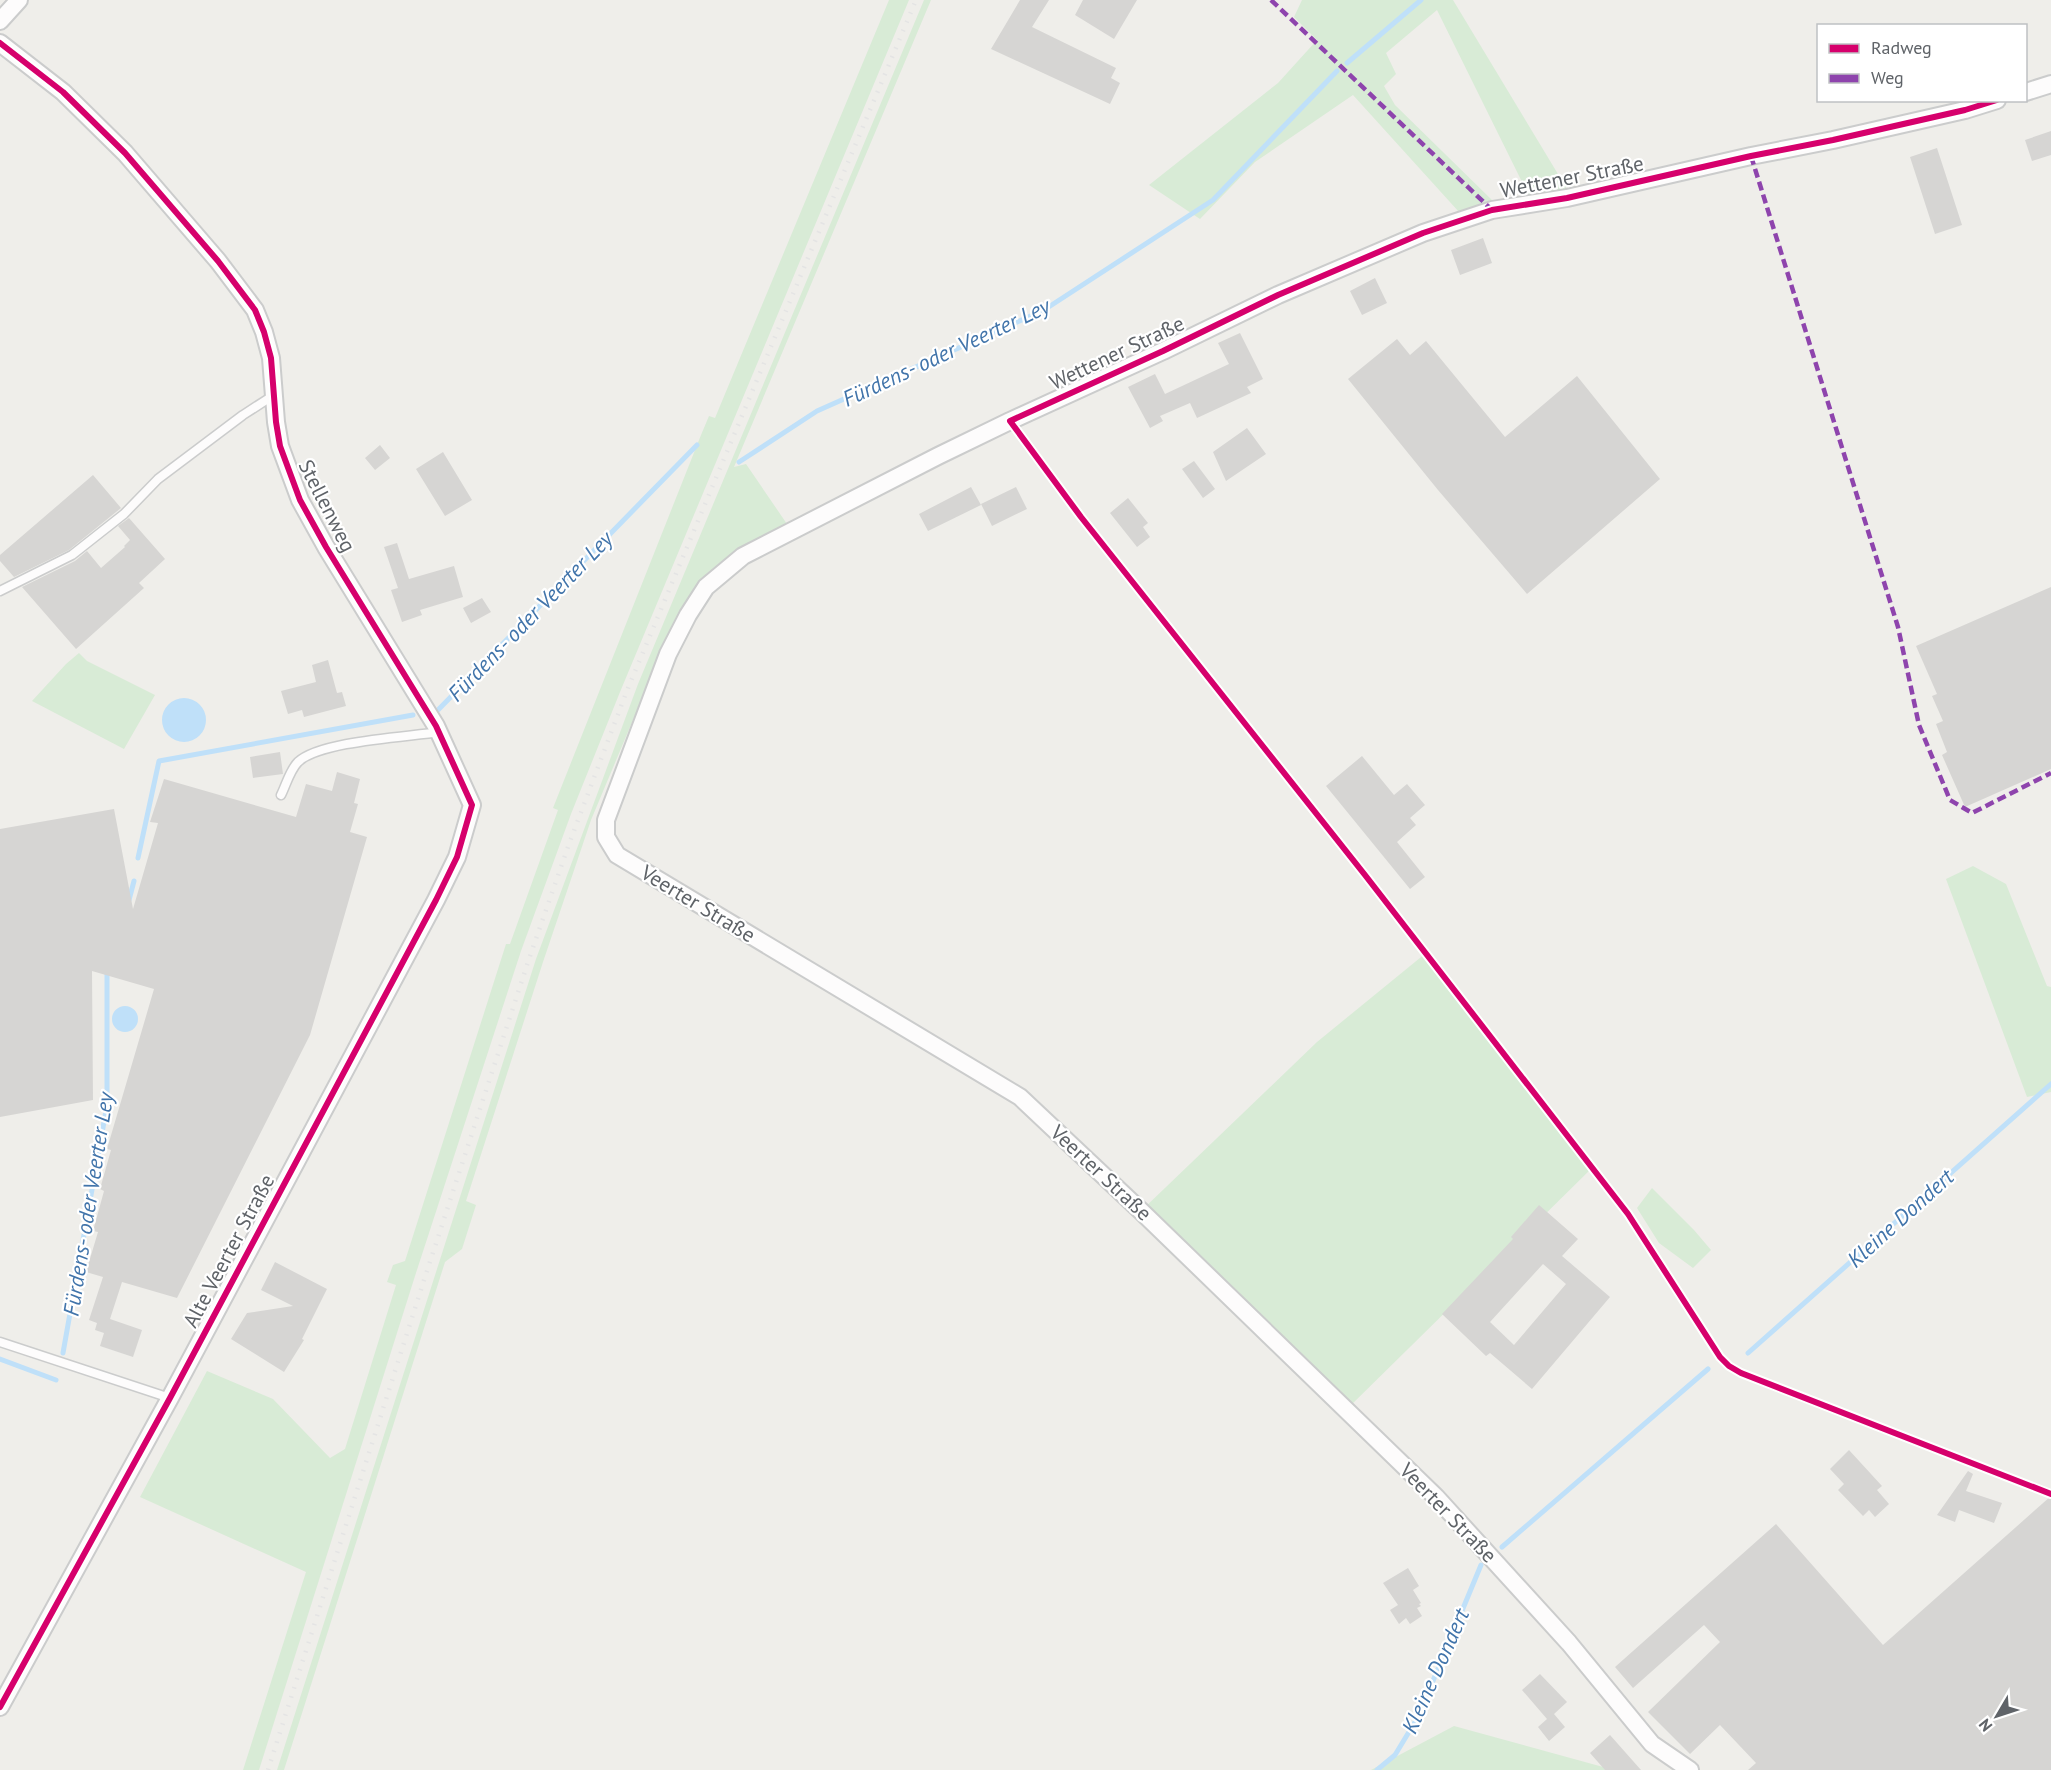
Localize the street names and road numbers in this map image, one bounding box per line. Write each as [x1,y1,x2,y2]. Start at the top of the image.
street label: Wettener Straße [1498,149,1646,204]
street label: Wettener Straße [1045,310,1189,396]
street label: Stellenweg [293,455,362,556]
street label: Veerter Straße [635,858,760,948]
street label: Veerter Straße [1044,1118,1158,1226]
street label: Alte Veerter Straße [177,1169,280,1332]
street label: Veerter Straße [1393,1456,1503,1568]

